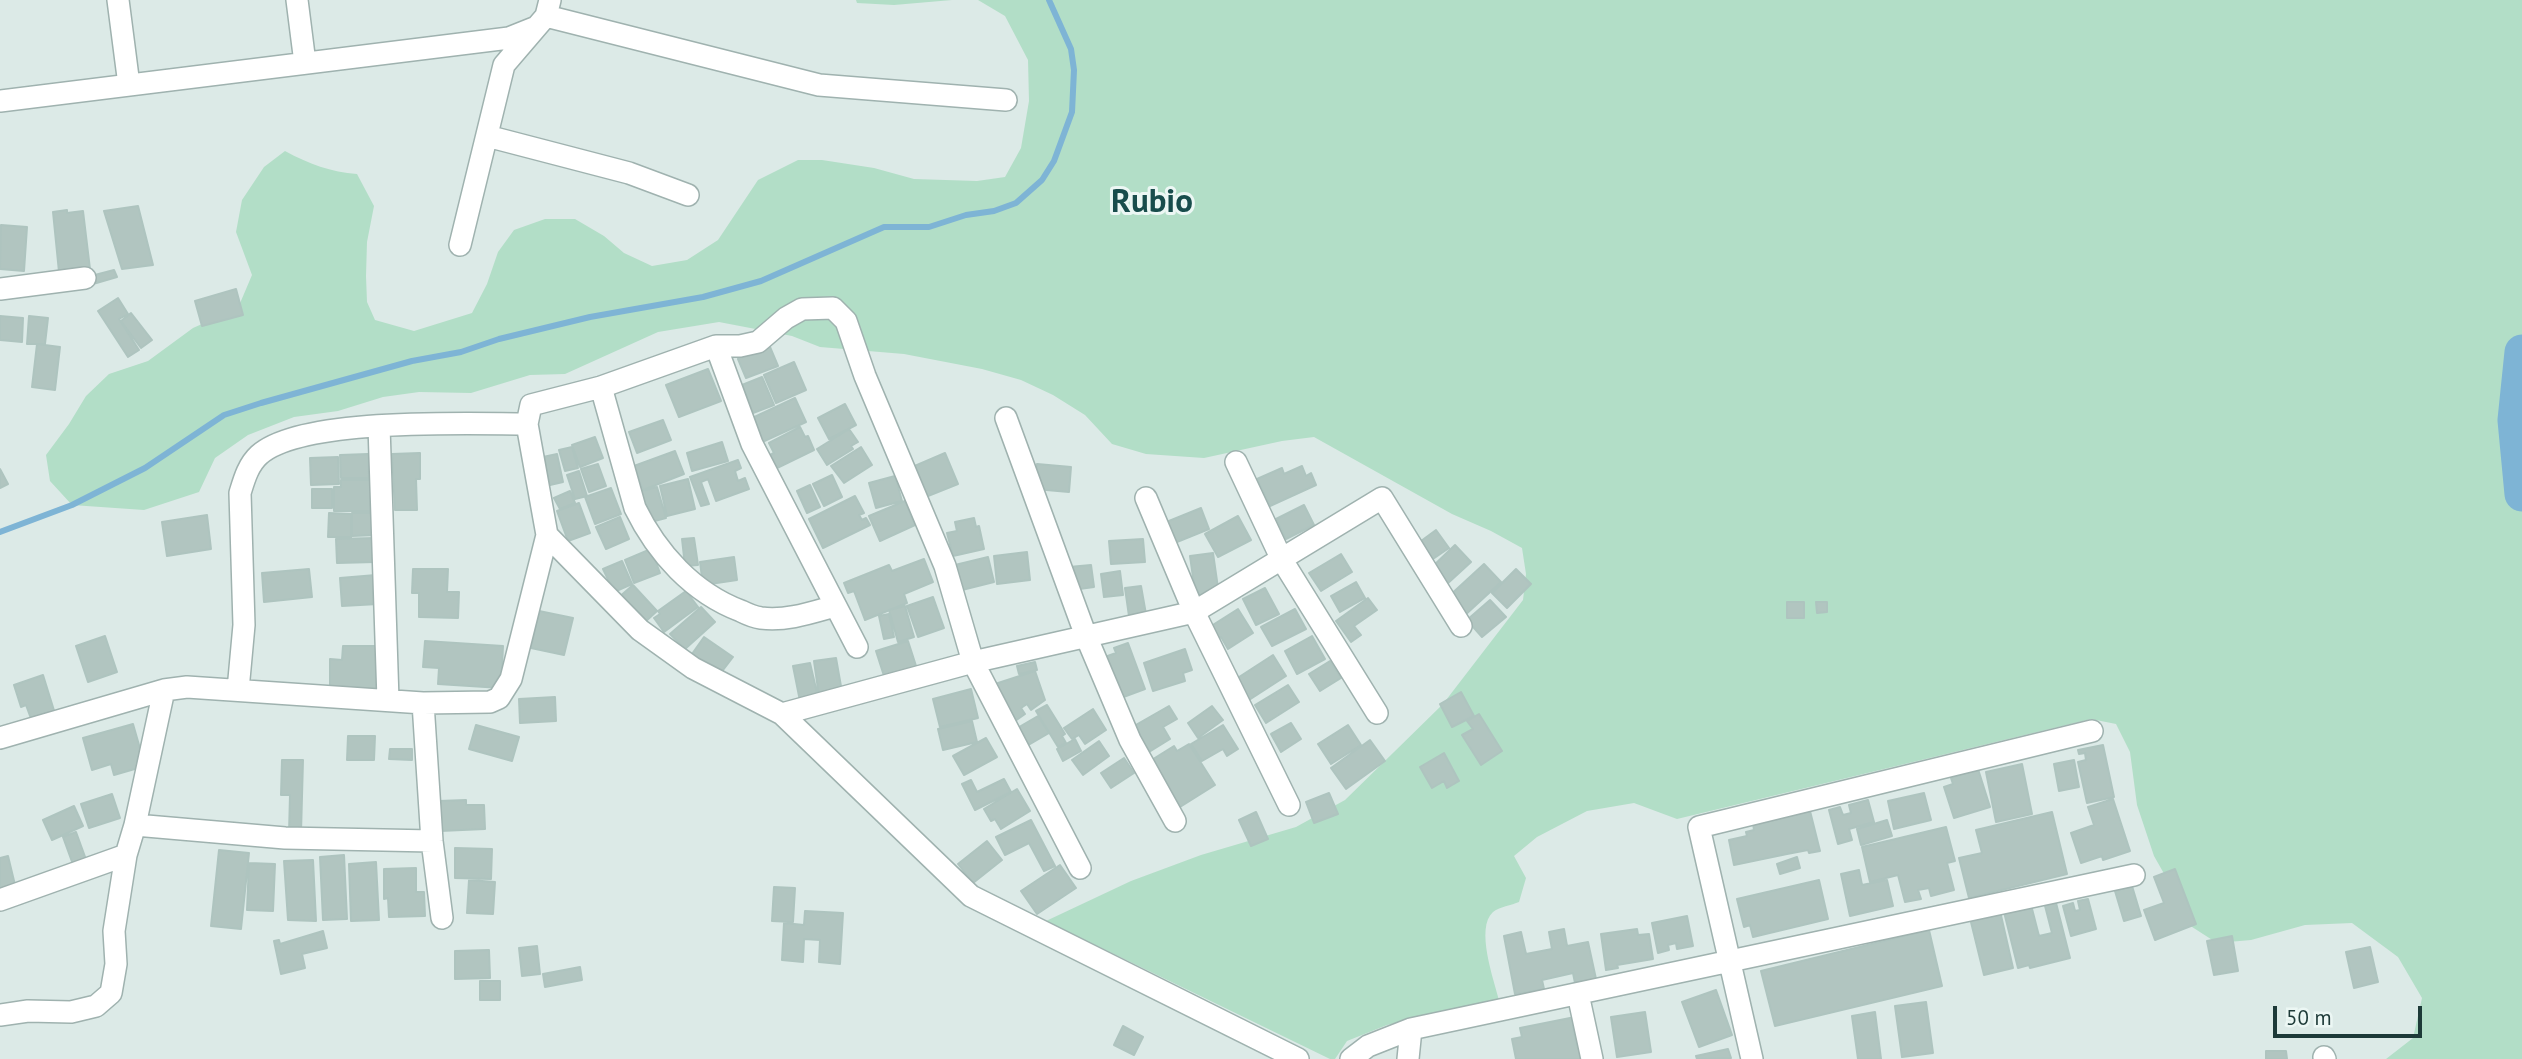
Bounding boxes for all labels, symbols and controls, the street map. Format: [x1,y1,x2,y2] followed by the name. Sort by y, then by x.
[1111,183,1193,223] district label: Rubio
[2277,992,2426,1036] scale bar
[2286,1004,2332,1031] text: 50 m

